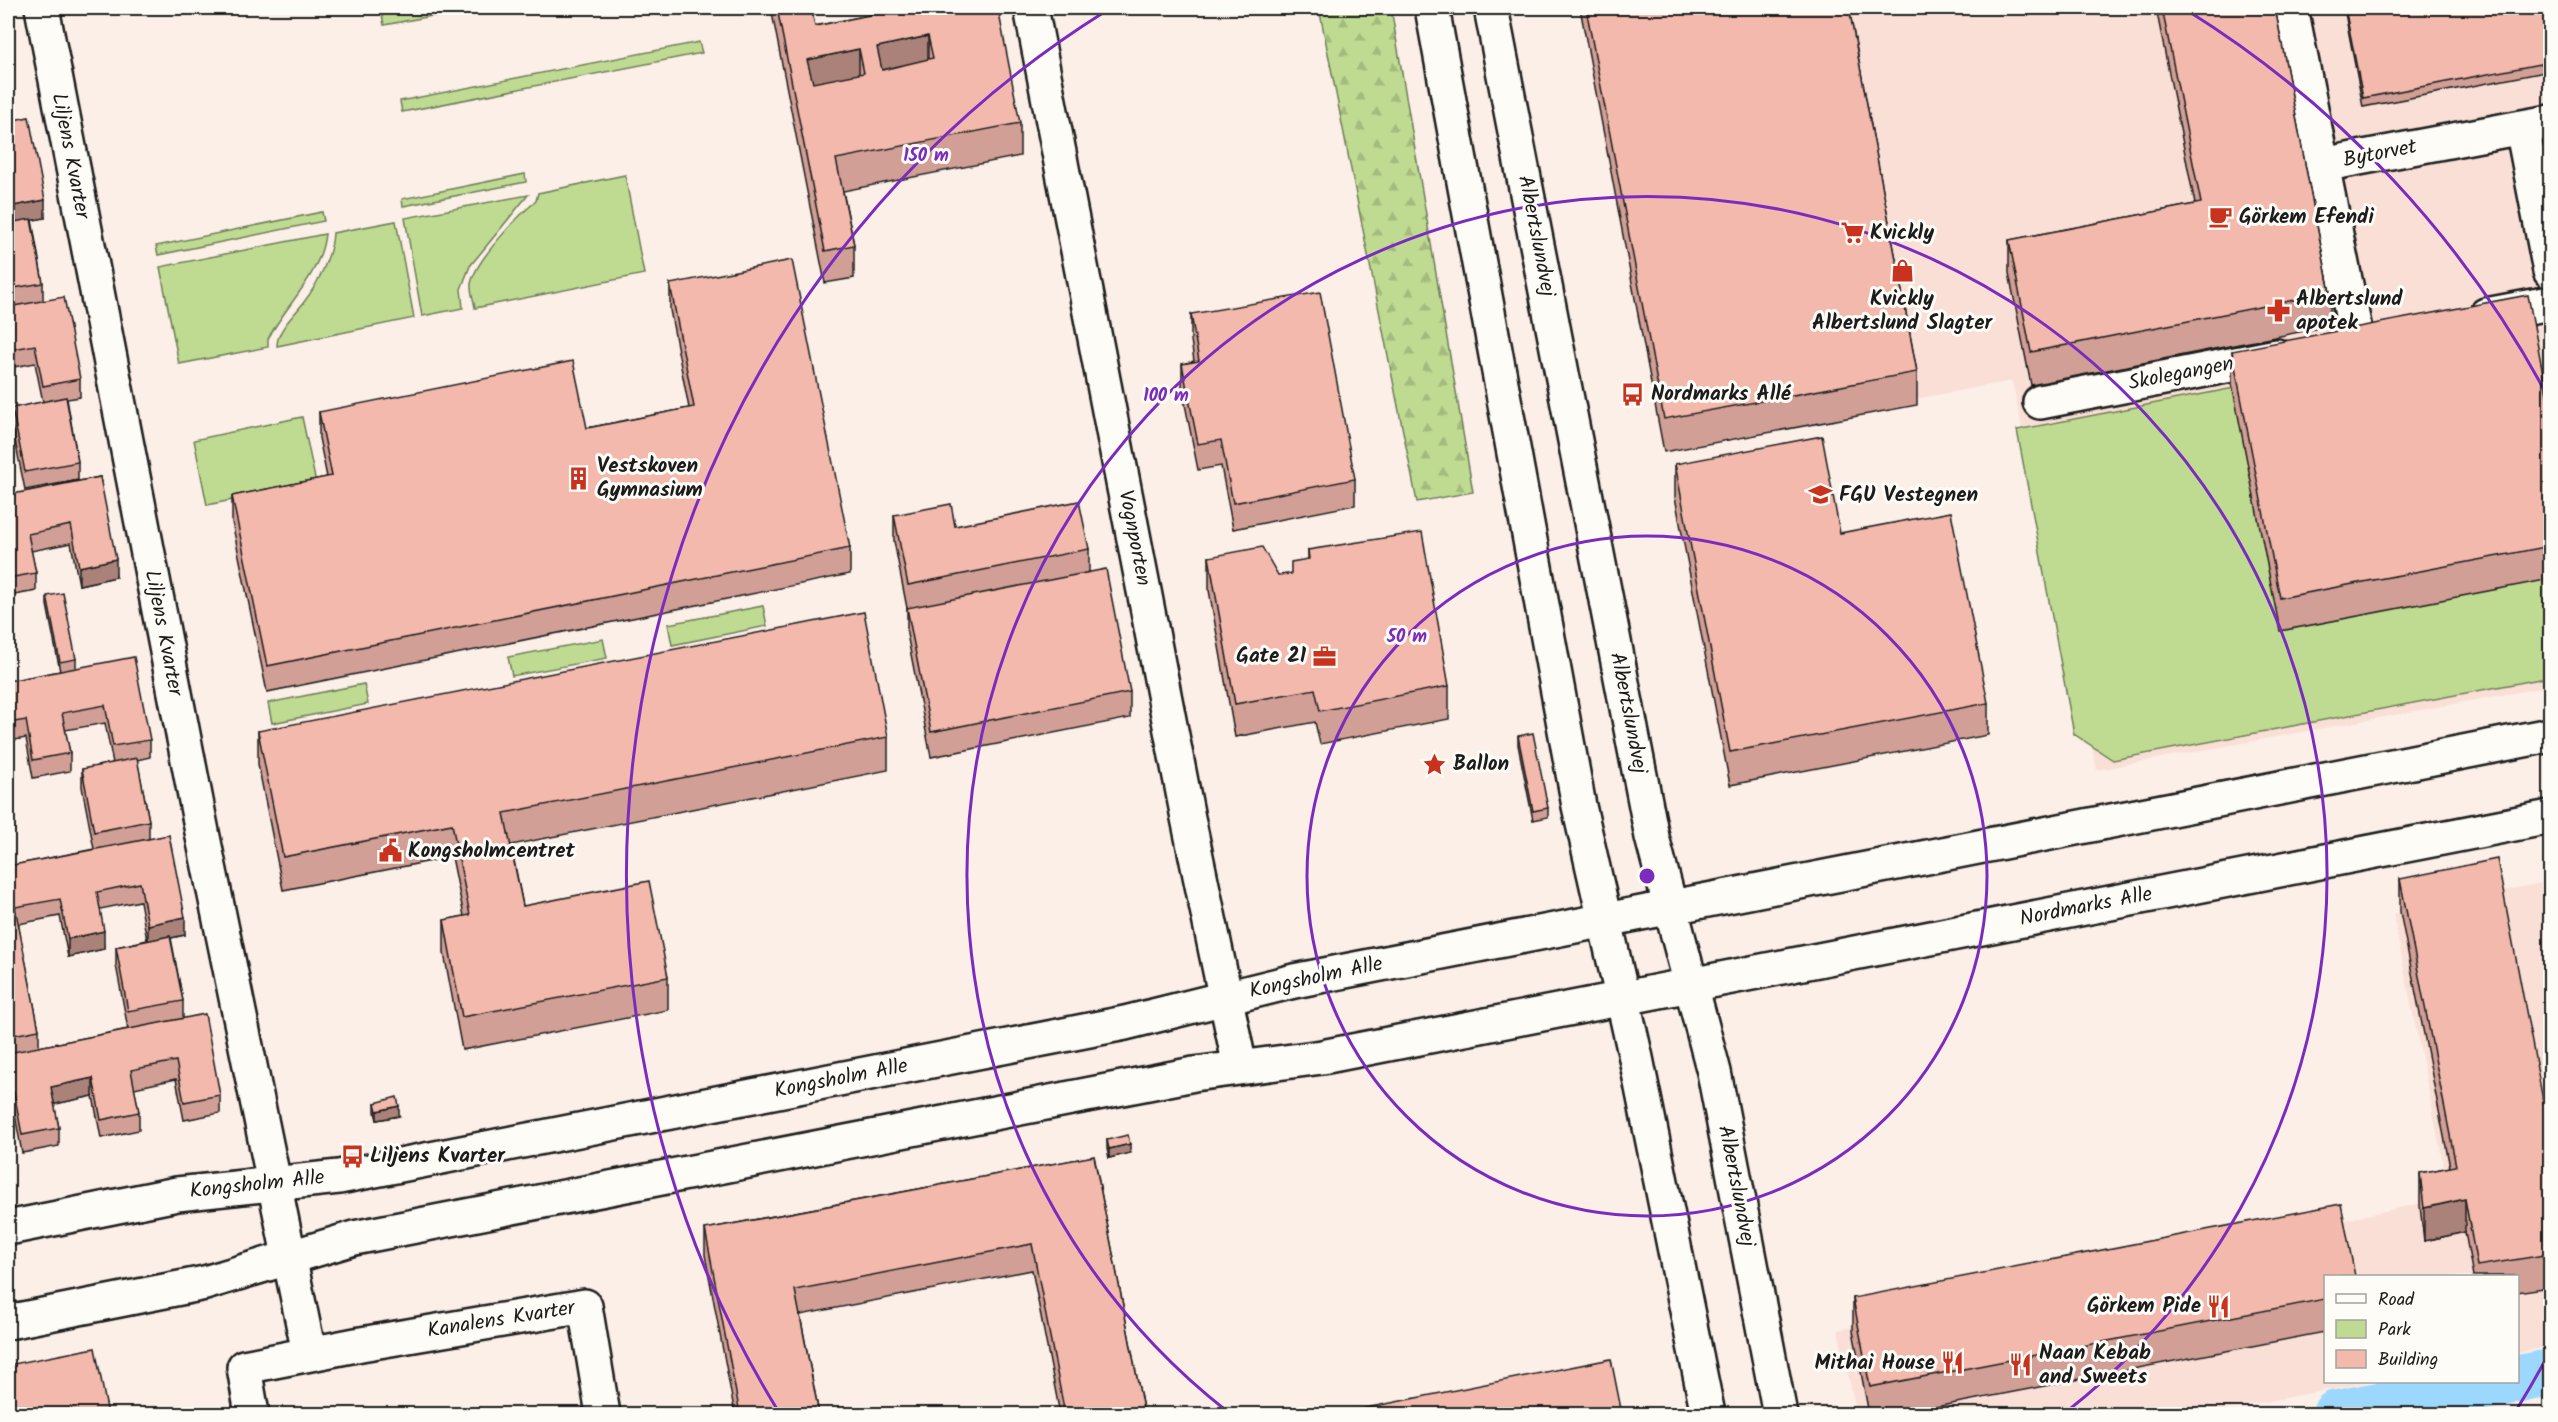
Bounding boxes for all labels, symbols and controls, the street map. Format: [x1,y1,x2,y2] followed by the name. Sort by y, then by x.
[42,90,99,223] street label: Liljens Kvarter
[2340,131,2420,177] street label: Bytorvet
[903,142,949,171] text: 150 m
[1508,172,1564,300] street label: Albertslundvej
[2239,201,2374,234] place label: Görkem Efendi
[2208,204,2234,230] cafe icon: Görkem Efendi
[1870,217,1934,250] place label: Kvickly
[1839,220,1865,246] supermarket icon: Kvickly
[1889,258,1915,284] shop icon: Kvickly Albertslund Slagter
[1812,283,1993,340] place label: Kvickly Albertslund Slagter
[2296,283,2403,340] place label: Albertslund apotek
[2265,298,2291,324] pharmacy icon: Albertslund apotek
[2125,348,2237,400] street label: Skolegangen
[1651,378,1792,411] place label: Nordmarks Allé
[1620,381,1646,407] bus stop icon: Nordmarks Allé
[1143,382,1189,411] text: 100 m
[597,450,703,507] place label: Vestskoven Gymnasium
[566,465,592,491] building icon: Vestskoven Gymnasium
[1839,479,1978,512] place label: FGU Vestegnen
[1808,482,1834,508] school or university icon: FGU Vestegnen
[1109,487,1159,589] street label: Vognporten
[135,567,192,700] street label: Liljens Kvarter
[1386,623,1427,652] text: 50 m
[1236,640,1307,673] place label: Gate 21
[1311,643,1337,669] office icon: Gate 21
[1600,649,1656,777] street label: Albertslundvej
[1453,748,1509,781] place label: Ballon
[1422,751,1448,777] place icon: Ballon
[408,835,575,868] place label: Kongsholmcentret
[377,838,403,864] public building icon: Kongsholmcentret
[1637,866,1657,886] centre of rings
[2017,878,2156,936] street label: Nordmarks Alle
[1246,948,1386,1008] street label: Kongsholm Alle
[771,1050,911,1108] street label: Kongsholm Alle
[1708,1122,1764,1250] street label: Albertslundvej
[370,1140,506,1173] place label: Liljens Kvarter
[339,1143,365,1169] bus stop icon: Liljens Kvarter
[188,1161,327,1208] street label: Kongsholm Alle
[2324,1275,2519,1383] legend
[2378,1286,2415,1315] text: Road
[2087,1290,2201,1323] place label: Görkem Pide
[425,1292,578,1348] street label: Kanalens Kvarter
[2206,1293,2232,1319] restaurant icon: Görkem Pide
[2378,1316,2411,1345] text: Park
[2039,1337,2151,1394] place label: Naan Kebab and Sweets
[2378,1346,2438,1375] text: Building
[1815,1347,1935,1380] place label: Mithai House
[1940,1350,1966,1376] restaurant icon: Mithai House
[2008,1352,2034,1378] restaurant icon: Naan Kebab and Sweets

